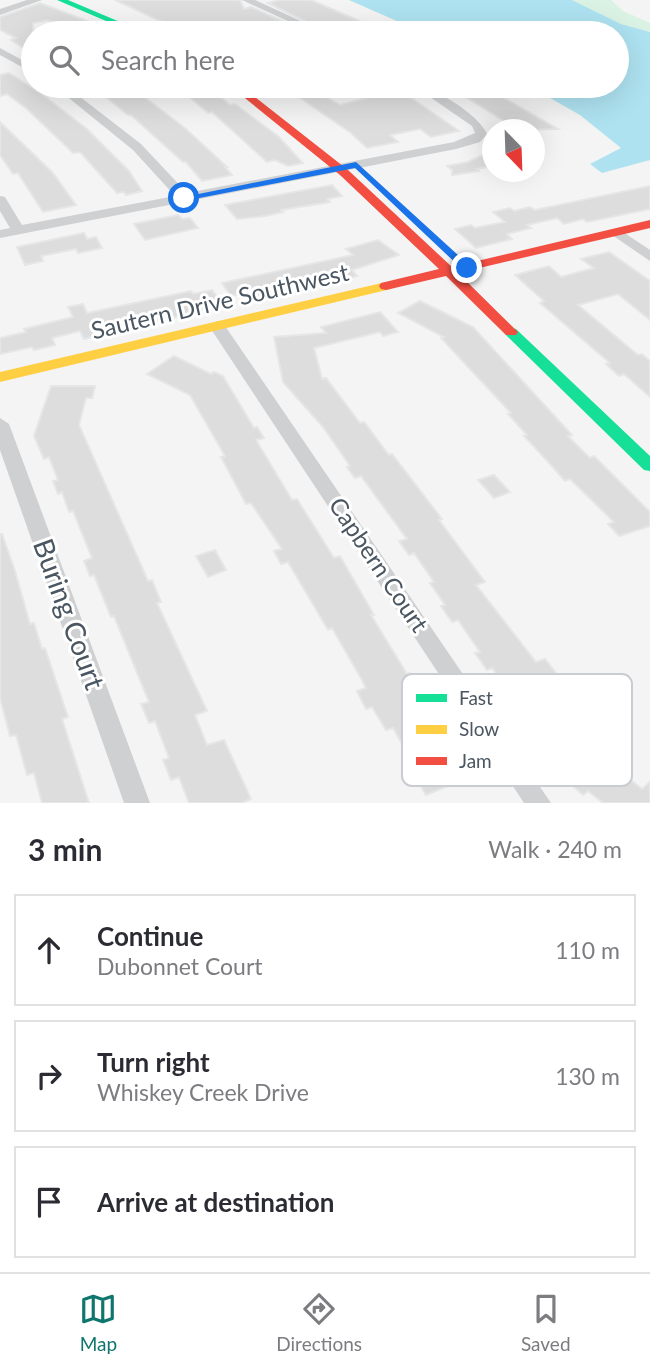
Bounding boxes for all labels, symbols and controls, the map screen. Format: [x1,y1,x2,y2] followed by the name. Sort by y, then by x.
[21,21,629,98] search box
[45,41,83,79] icon: search
[101,44,235,76] text: Search here
[482,119,545,182] north arrow
[168,182,199,213] route start
[451,252,482,283] route end
[88,257,352,344] street label: Sautern Drive Southwest
[324,491,435,637] street label: Capbern Court
[27,534,113,694] street label: Buring Court
[402,674,632,786] legend
[459,686,493,709] text: Fast
[459,717,499,740] text: Slow
[459,749,492,772] text: Jam
[28,831,102,867] text: 3 min
[488,835,622,863] text: Walk · 240 m
[97,920,203,952] text: Continue
[30,931,68,969] icon: ahead
[555,936,620,964] text: 110 m
[97,952,263,980] text: Dubonnet Court
[97,1046,210,1078] text: Turn right
[30,1057,68,1095] icon: right
[555,1062,620,1090] text: 130 m
[97,1078,309,1106] text: Whiskey Creek Drive
[30,1183,68,1221] icon: arrive
[97,1186,334,1218] text: Arrive at destination
[79,1290,117,1355] tab: Map
[276,1290,362,1355] tab: Directions
[521,1290,571,1355] tab: Saved

